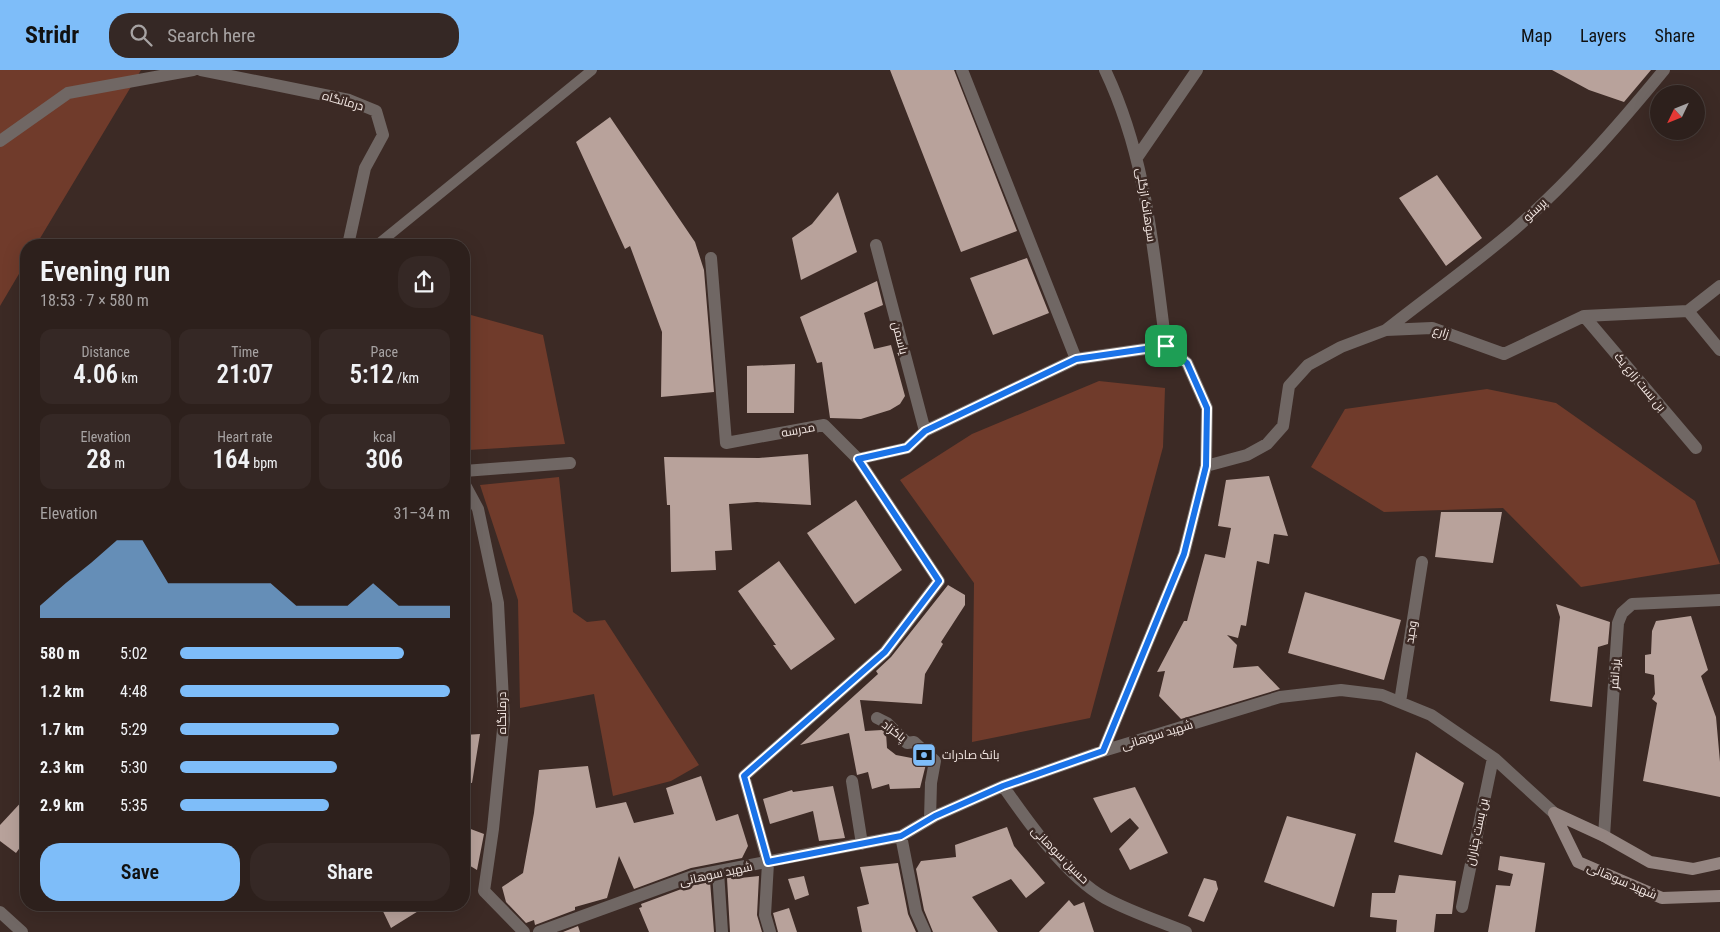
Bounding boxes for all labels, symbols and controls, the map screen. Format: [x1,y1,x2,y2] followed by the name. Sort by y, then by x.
[109,13,459,58] search box
[25,21,79,49] text: Stridr
[127,21,155,49] icon: search
[167,24,256,47] text: Search here
[1521,25,1552,46] text: Map
[1580,25,1627,46] text: Layers
[1655,25,1695,46] text: Share
[1650,85,1705,140] north arrow
[1650,85,1705,140] map controls
[321,88,366,114] street label: درمانگاه
[1133,167,1159,243] street label: سوهانک ازگلی
[1520,195,1552,226] street label: پرستو
[40,255,170,288] text: Evening run
[398,256,450,308] button: share
[40,291,149,310] text: 18:53 · 7 × 580 m
[889,320,911,357] street label: یاسمن
[1431,323,1451,342] street label: زارع
[1145,325,1187,367] pin
[1152,332,1180,360] icon: arrive
[82,344,130,360] text: Distance
[231,344,259,360] text: Time
[371,344,398,360] text: Pace
[1611,350,1669,415] street label: بن بست زارع یک
[73,360,118,389] text: 4.06
[217,360,273,389] text: 21:07
[350,360,394,389] text: 5:12
[118,370,138,386] text: km
[394,370,419,386] text: /km
[780,420,816,440] street label: مدرسه
[80,429,131,445] text: Elevation
[217,429,273,445] text: Heart rate
[373,429,396,445] text: kcal
[86,445,111,474] text: 28
[212,445,250,474] text: 164
[365,445,403,474] text: 306
[111,455,125,471] text: m
[250,455,278,471] text: bpm
[40,504,98,523] text: Elevation
[394,504,450,523] text: 31–34 m
[1402,619,1420,645] street label: وحید
[40,644,80,663] text: 580 m
[120,644,147,663] text: 5:02
[1607,658,1623,691] street label: یزدانفر
[40,682,84,701] text: 1.2 km
[120,682,147,701] text: 4:48
[495,692,509,734] street label: درمانگاه
[878,717,910,747] street label: پاکزاد
[1119,717,1195,753] street label: شهید سوهانی
[40,720,84,739] text: 1.7 km
[120,720,147,739] text: 5:29
[911,742,937,768] bank icon: بانک صادرات
[942,748,1000,762] place label: بانک صادرات
[40,758,84,777] text: 2.3 km
[120,758,147,777] text: 5:30
[40,796,84,815] text: 2.9 km
[120,796,147,815] text: 5:35
[1463,797,1493,867] street label: بن بست چناران
[1028,823,1092,887] street label: حسین سوهانی
[40,843,240,901] button: Save
[250,843,450,901] button: Share
[678,859,754,889] street label: شهید سوهانی
[1585,860,1659,902] street label: شهید سوهانی

